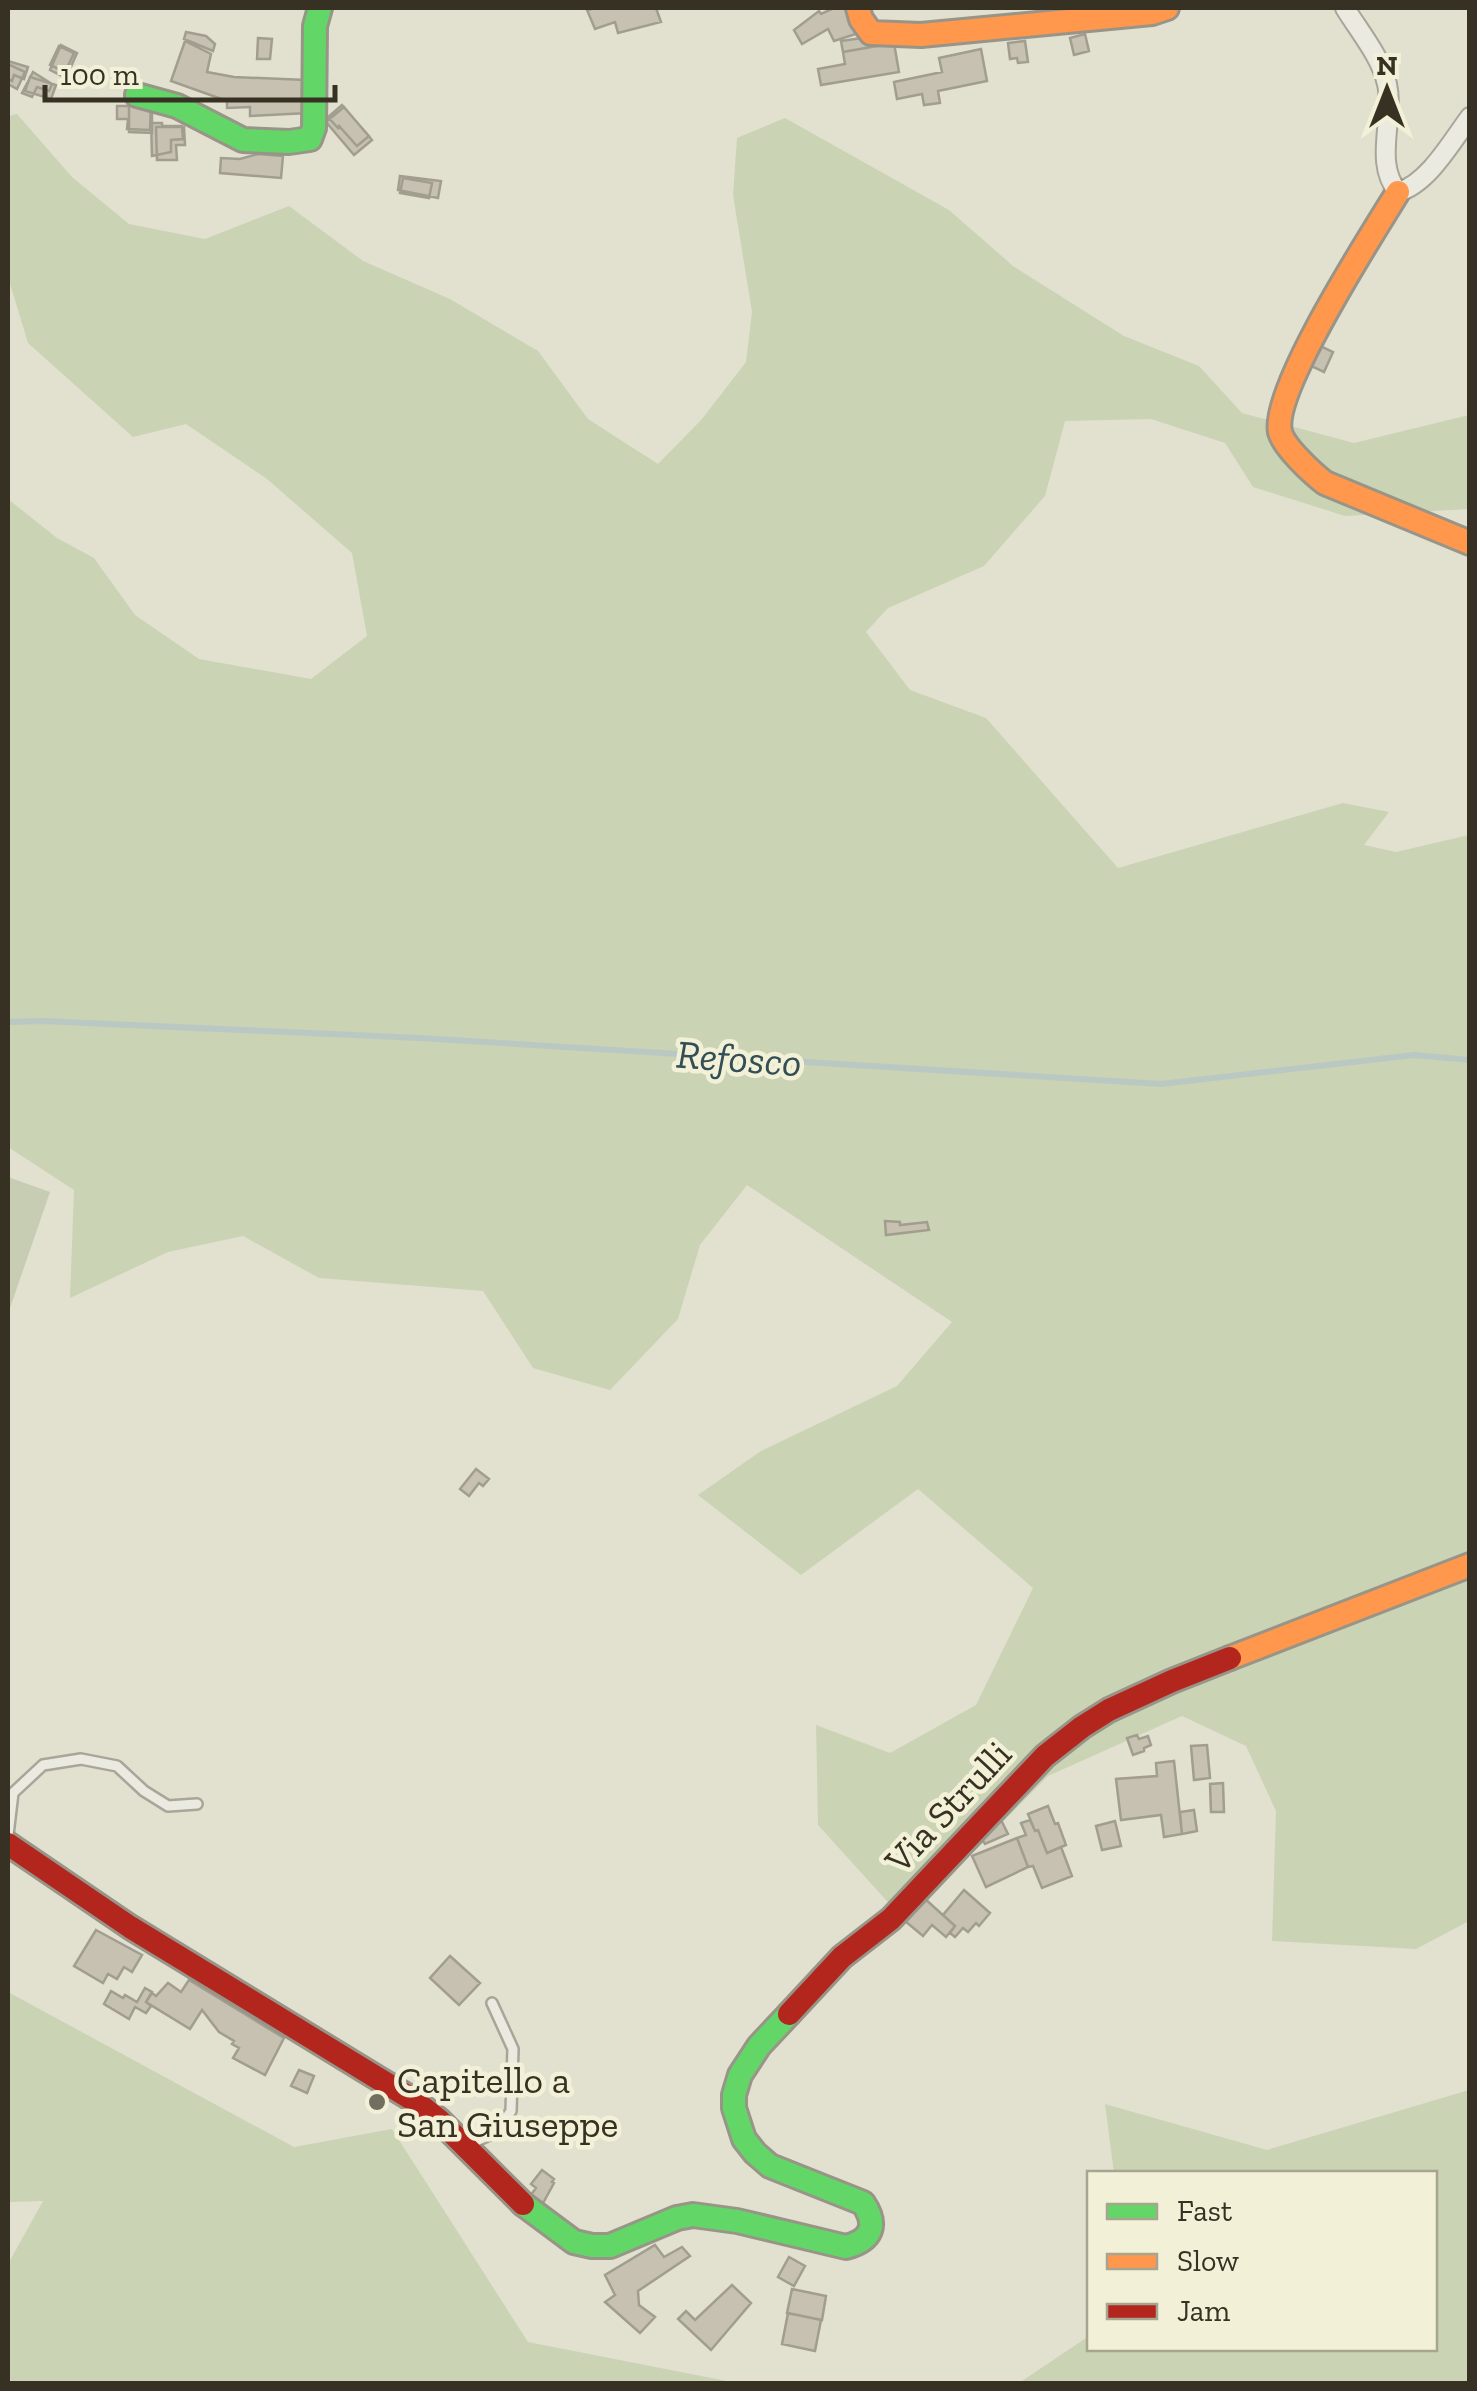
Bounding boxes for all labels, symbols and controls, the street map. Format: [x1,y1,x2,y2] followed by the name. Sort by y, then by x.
[45,40,335,102] scale bar
[1337,40,1437,140] north arrow
[1376,49,1398,82] text: N
[60,57,139,93] text: 100 m
[675,1030,803,1086] water label: Refosco
[875,1731,1021,1883] street label: Via Strulli
[397,2057,618,2147] place label: Capitello a San Giuseppe
[366,2091,388,2113] marker: Capitello a San Giuseppe
[1087,2171,1437,2351] legend
[1177,2193,1232,2229] text: Fast
[1177,2243,1239,2279] text: Slow
[1177,2293,1230,2329] text: Jam

